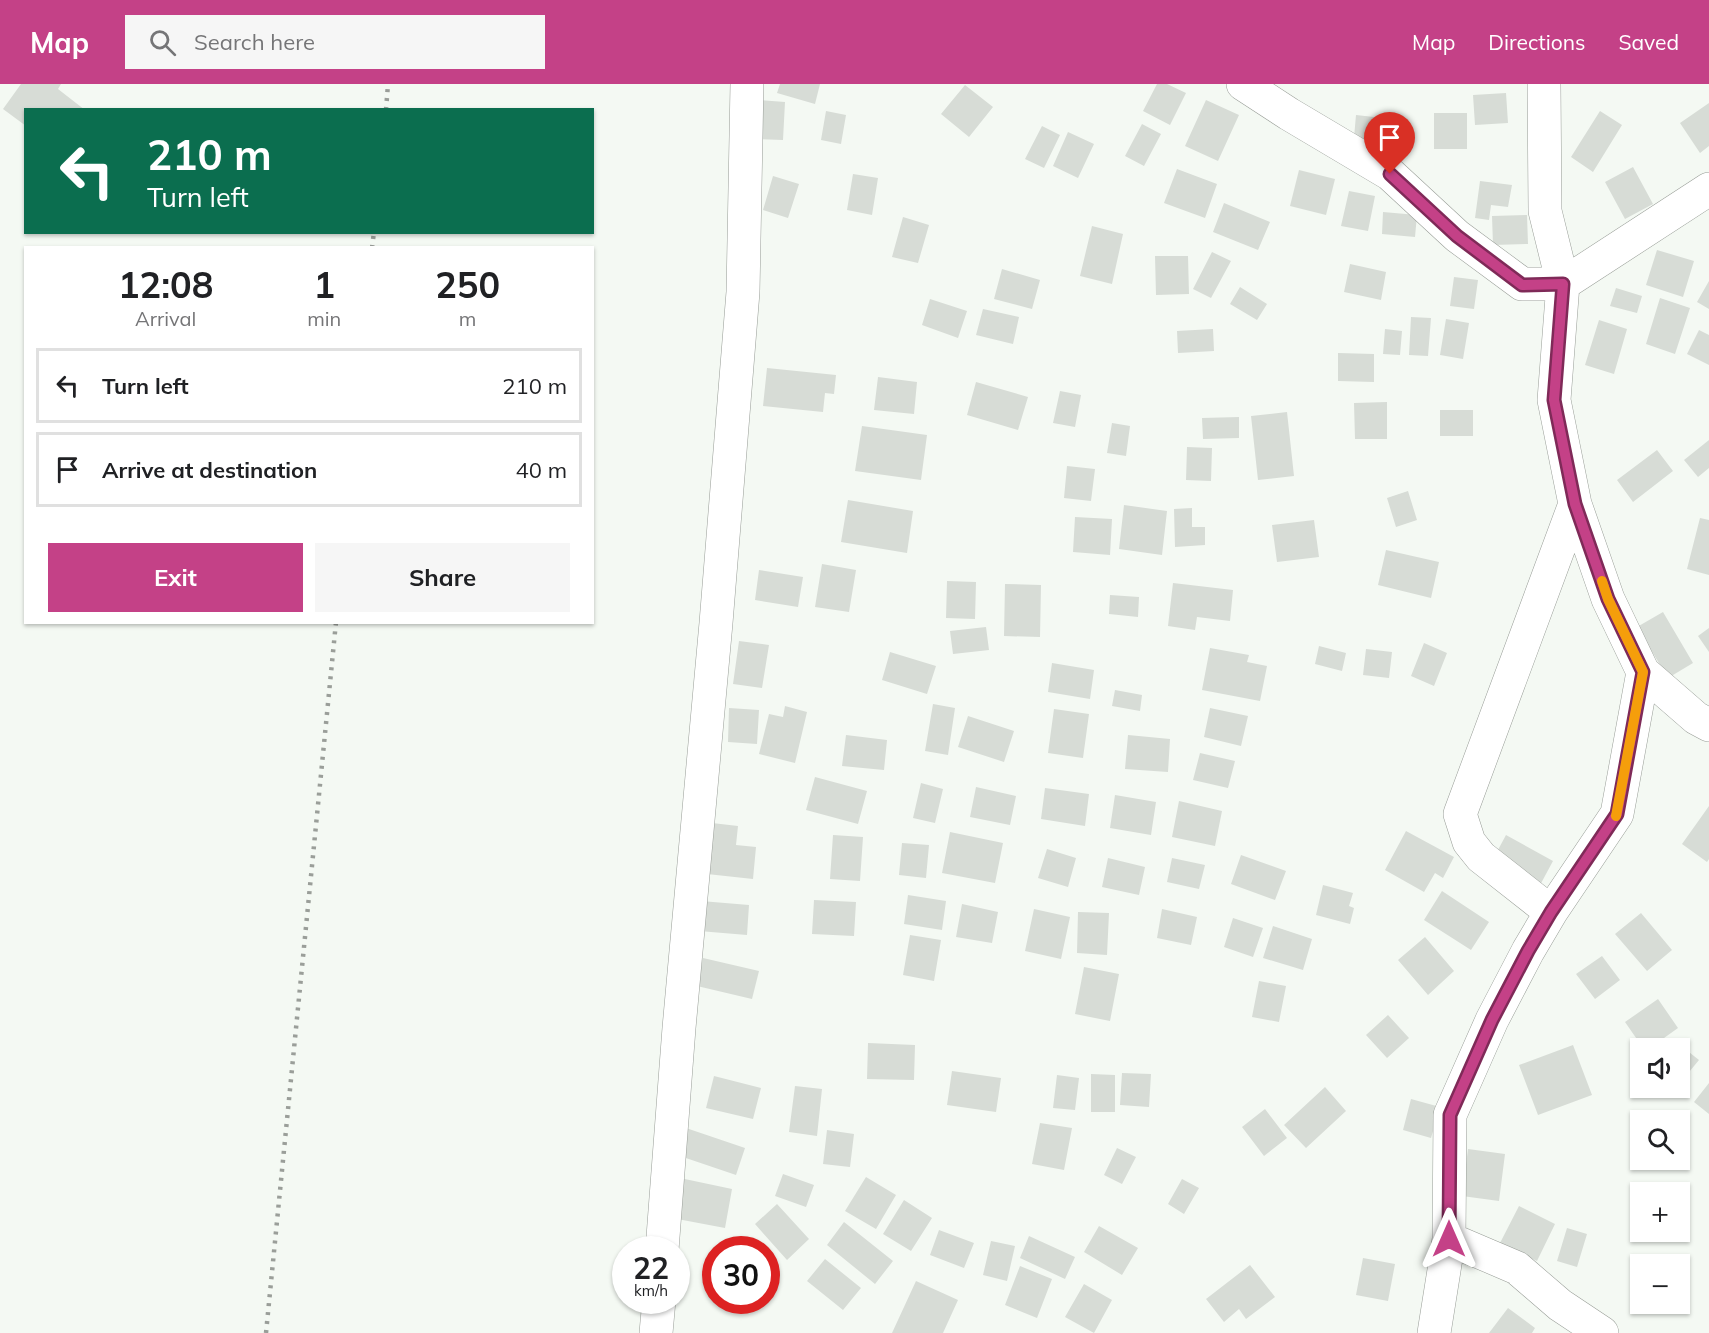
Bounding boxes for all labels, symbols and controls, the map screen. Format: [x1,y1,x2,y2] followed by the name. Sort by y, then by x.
[125,15,545,69] search box
[30,25,89,60] text: Map
[146,26,179,59] icon: search
[194,28,315,56] text: Search here
[1412,29,1455,55] text: Map
[1488,29,1585,55] text: Directions
[1618,29,1679,55] text: Saved
[1364,112,1415,174] pin
[1373,121,1406,154] icon: arrive
[147,128,272,181] text: 210 m
[48,132,126,210] icon: left
[147,180,249,214] text: Turn left
[118,262,213,307] text: 12:08
[313,262,335,307] text: 1
[435,262,500,307] text: 250
[135,306,196,331] text: Arrival
[307,306,341,331] text: min
[459,306,476,331] text: m
[51,369,84,402] icon: left
[102,372,189,400] text: Turn left
[502,372,567,400] text: 210 m
[51,453,84,486] icon: arrive
[102,456,317,484] text: Arrive at destination
[516,456,567,484] text: 40 m
[48,543,303,612] button: Exit
[315,543,570,612] button: Share
[1630,1038,1690,1314] map controls
[1630,1038,1690,1098] button: sound
[1630,1110,1690,1170] button: search
[1630,1182,1690,1242] button: +
[1417,1207,1481,1271] position arrow
[702,1236,780,1314] speed limit sign: 30
[633,1249,669,1287] text: 22
[1630,1254,1690,1314] button: −
[634,1281,668,1300] text: km/h

